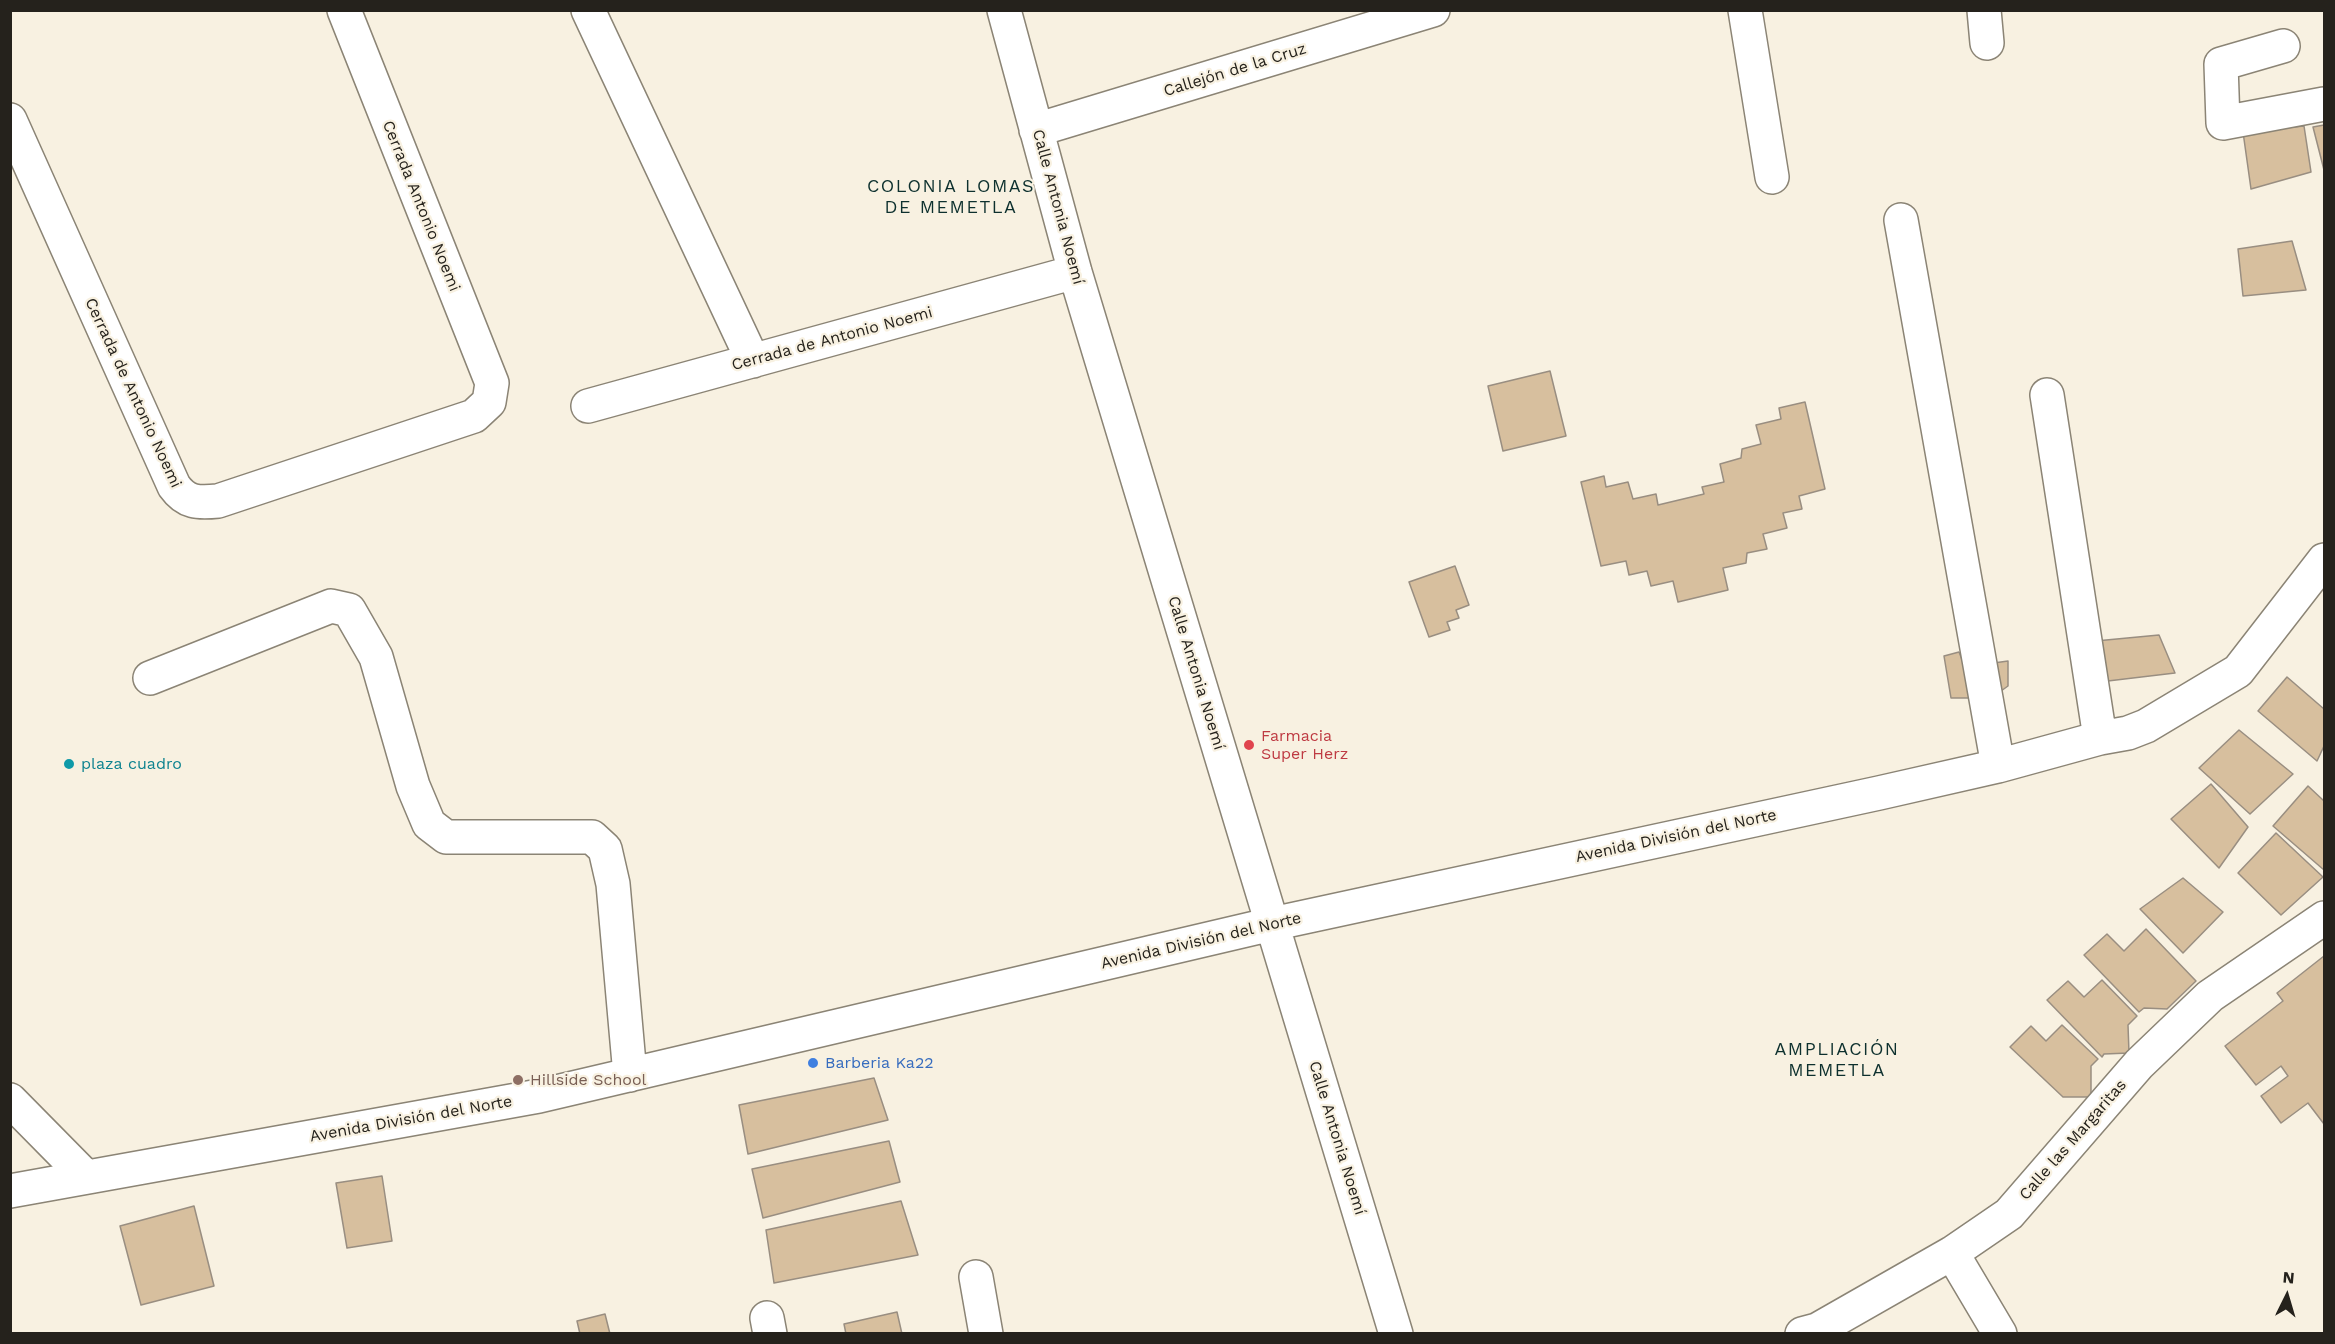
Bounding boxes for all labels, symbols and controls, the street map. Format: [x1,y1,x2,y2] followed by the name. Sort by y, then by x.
[1161,39,1309,101] street label: Callejón de la Cruz
[378,118,464,294] street label: Cerrada Antonio Noemi
[1028,127,1088,287] street label: Calle Antonia Noemí
[867,176,1035,219] district label: COLONIA LOMAS DE MEMETLA
[81,295,185,491] street label: Cerrada de Antonio Noemi
[729,303,935,375] street label: Cerrada de Antonio Noemi
[1163,594,1229,752] street label: Calle Antonia Noemí
[1261,726,1348,764] place label: Farmacia Super Herz
[1242,738,1256,752] marker: Farmacia Super Herz
[81,754,182,774] place label: plaza cuadro
[62,757,76,771] marker: plaza cuadro
[1574,805,1778,867] street label: Avenida División del Norte
[1099,909,1303,973] street label: Avenida División del Norte
[1774,1039,1900,1082] district label: AMPLIACIÓN MEMETLA
[825,1053,934,1073] place label: Barberia Ka22
[806,1056,820,1070] marker: Barberia Ka22
[1304,1059,1370,1217] street label: Calle Antonia Noemí
[530,1070,646,1090] place label: Hillside School
[511,1073,525,1087] marker: Hillside School
[2015,1076,2131,1204] street label: Calle las Margaritas
[308,1092,514,1146] street label: Avenida División del Norte
[2257,1266,2317,1326] north arrow
[2282,1268,2295,1288] text: N

